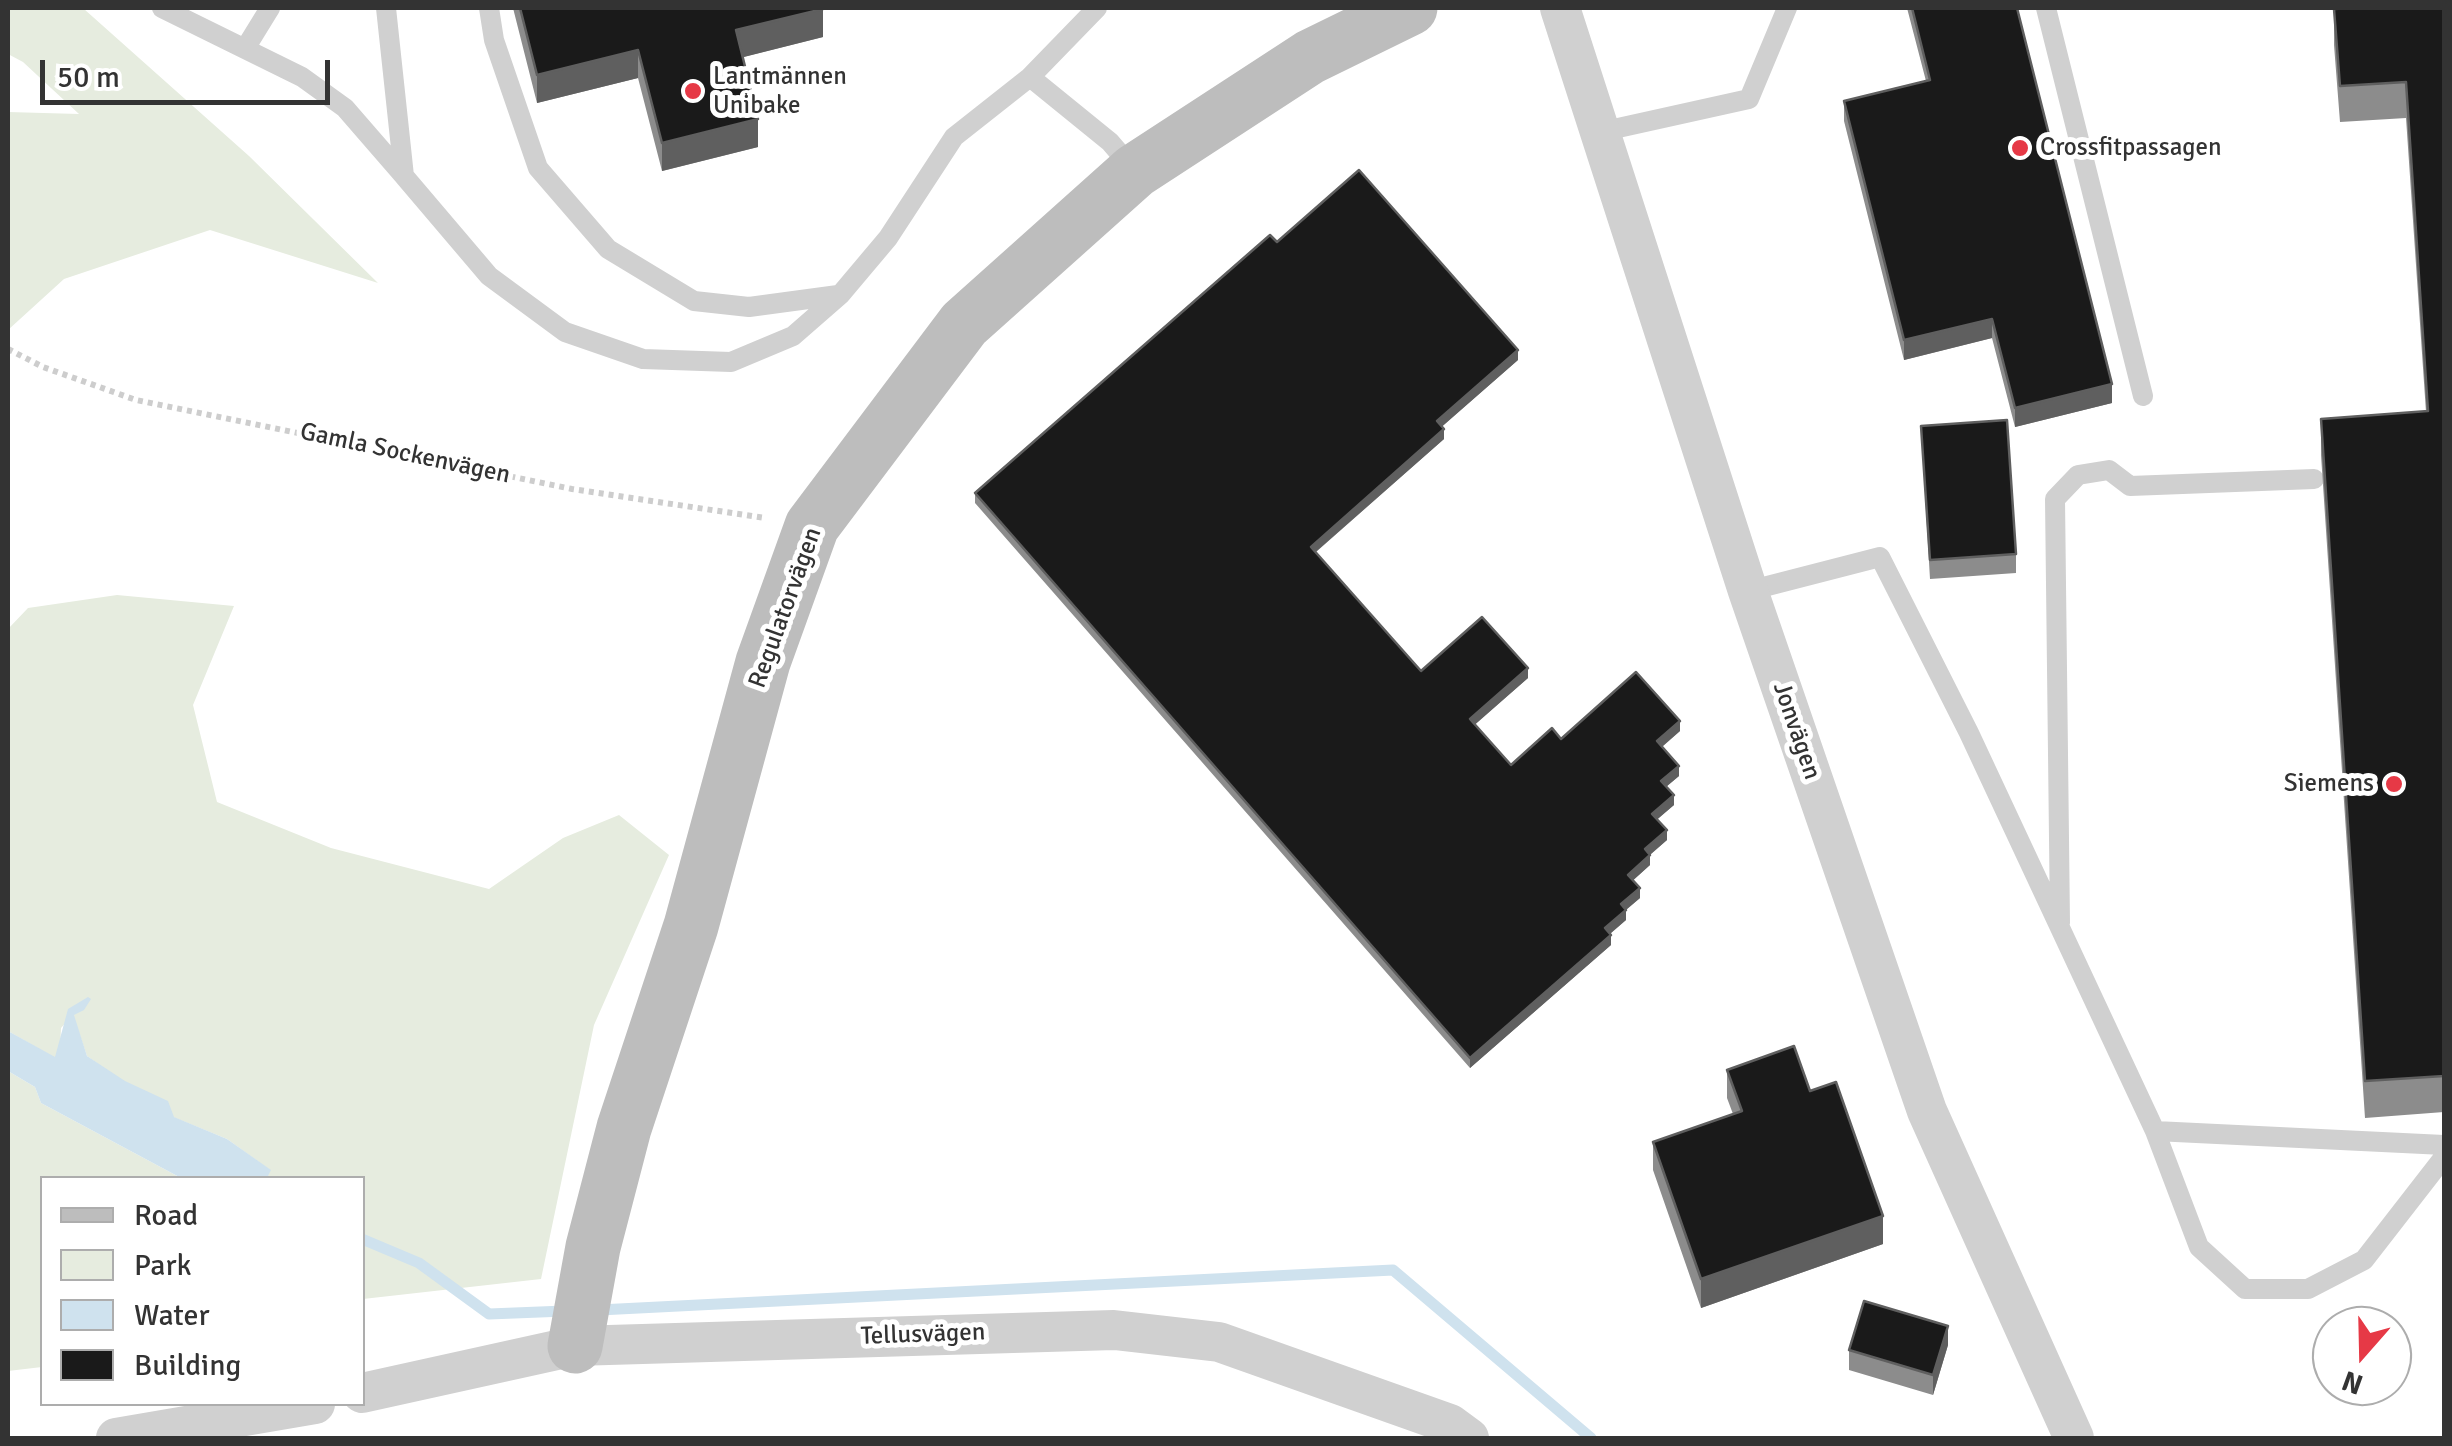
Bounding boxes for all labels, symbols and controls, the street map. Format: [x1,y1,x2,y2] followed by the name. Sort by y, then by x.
[45,40,335,102] scale bar
[57,59,120,96] text: 50 m
[713,62,847,121] place label: Lantmännen Unibake
[682,80,704,102] marker: Lantmännen Unibake
[2040,133,2222,163] place label: Crossfitpassagen
[2009,137,2031,159] marker: Crossfitpassagen
[297,417,513,491] street label: Gamla Sockenvägen
[743,524,829,692] street label: Regulatorvägen
[1765,678,1827,784] street label: Jonvägen
[2284,769,2374,799] place label: Siemens
[2383,773,2405,795] marker: Siemens
[40,1176,365,1406] legend
[134,1197,198,1234] text: Road
[134,1247,192,1284] text: Park
[134,1297,210,1334] text: Water
[2312,1306,2412,1406] north arrow
[860,1318,986,1352] street label: Tellusvägen
[134,1347,241,1384] text: Building
[2337,1363,2367,1402] text: N

